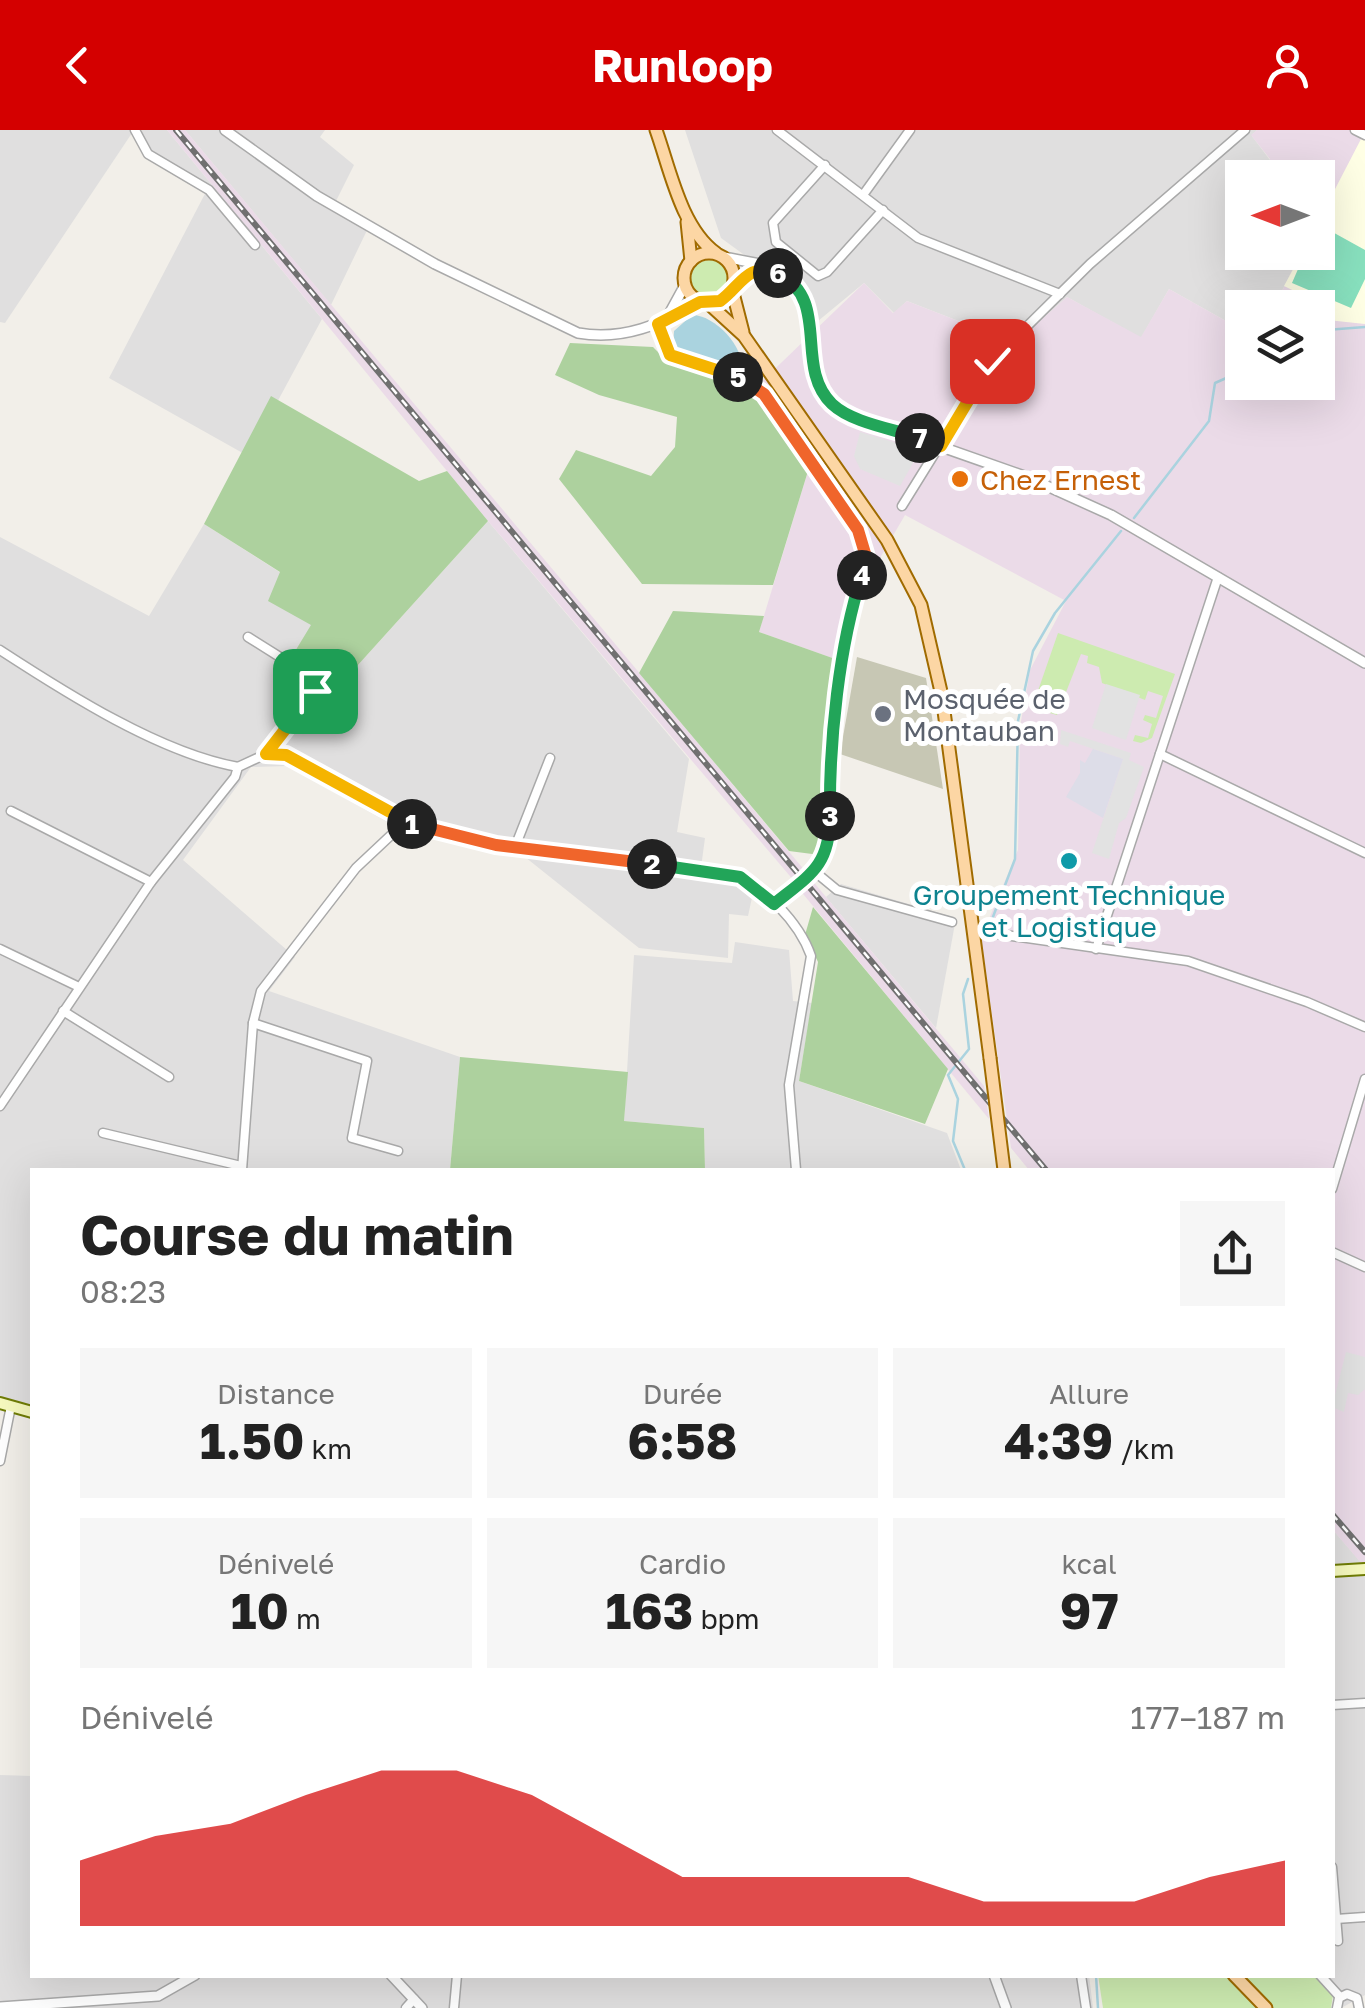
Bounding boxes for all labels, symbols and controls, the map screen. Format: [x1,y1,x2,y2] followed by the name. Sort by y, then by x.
[50,38,105,93] icon: back
[592,38,773,92] text: Runloop
[1260,38,1315,93] icon: person
[1225,160,1335,270] north arrow
[1225,160,1335,400] map controls
[753,248,803,298] pin: 6
[769,256,787,289] text: 6
[1225,290,1335,400] button: layers
[950,319,1035,404] pin
[965,334,1020,389] icon: check
[713,352,763,402] pin: 5
[729,360,747,393] text: 5
[895,413,945,463] pin: 7
[912,421,928,454] text: 7
[980,463,1141,496] place label: Chez Ernest
[949,468,971,490] marker: Chez Ernest
[837,550,887,600] pin: 4
[853,558,871,591] text: 4
[273,649,358,734] pin
[288,664,343,719] icon: arrive
[903,682,1066,747] place label: Mosquée de Montauban
[872,703,894,725] marker: Mosquée de Montauban
[805,791,855,841] pin: 3
[387,799,437,849] pin: 1
[821,799,839,832] text: 3
[405,807,419,840] text: 1
[627,839,677,889] pin: 2
[643,847,661,880] text: 2
[1058,850,1080,872] marker: Groupement Technique et Logistique
[913,878,1225,943] place label: Groupement Technique et Logistique
[80,1201,514,1267] text: Course du matin
[1180,1201,1285,1306] button: share
[80,1272,166,1310] text: 08:23
[217,1377,335,1410] text: Distance
[643,1377,722,1410] text: Durée
[1049,1377,1129,1410] text: Allure
[200,1410,304,1470] text: 1.50
[627,1410,738,1470] text: 6:58
[1004,1410,1113,1470] text: 4:39
[304,1432,352,1465] text: km
[1113,1432,1174,1465] text: /km
[217,1547,334,1580] text: Dénivelé
[639,1547,726,1580] text: Cardio
[1062,1547,1117,1580] text: kcal
[231,1580,289,1640] text: 10
[605,1580,693,1640] text: 163
[1060,1580,1119,1640] text: 97
[289,1602,321,1635] text: m
[693,1602,760,1635] text: bpm
[80,1698,214,1736] text: Dénivelé
[1130,1698,1285,1736] text: 177–187 m

